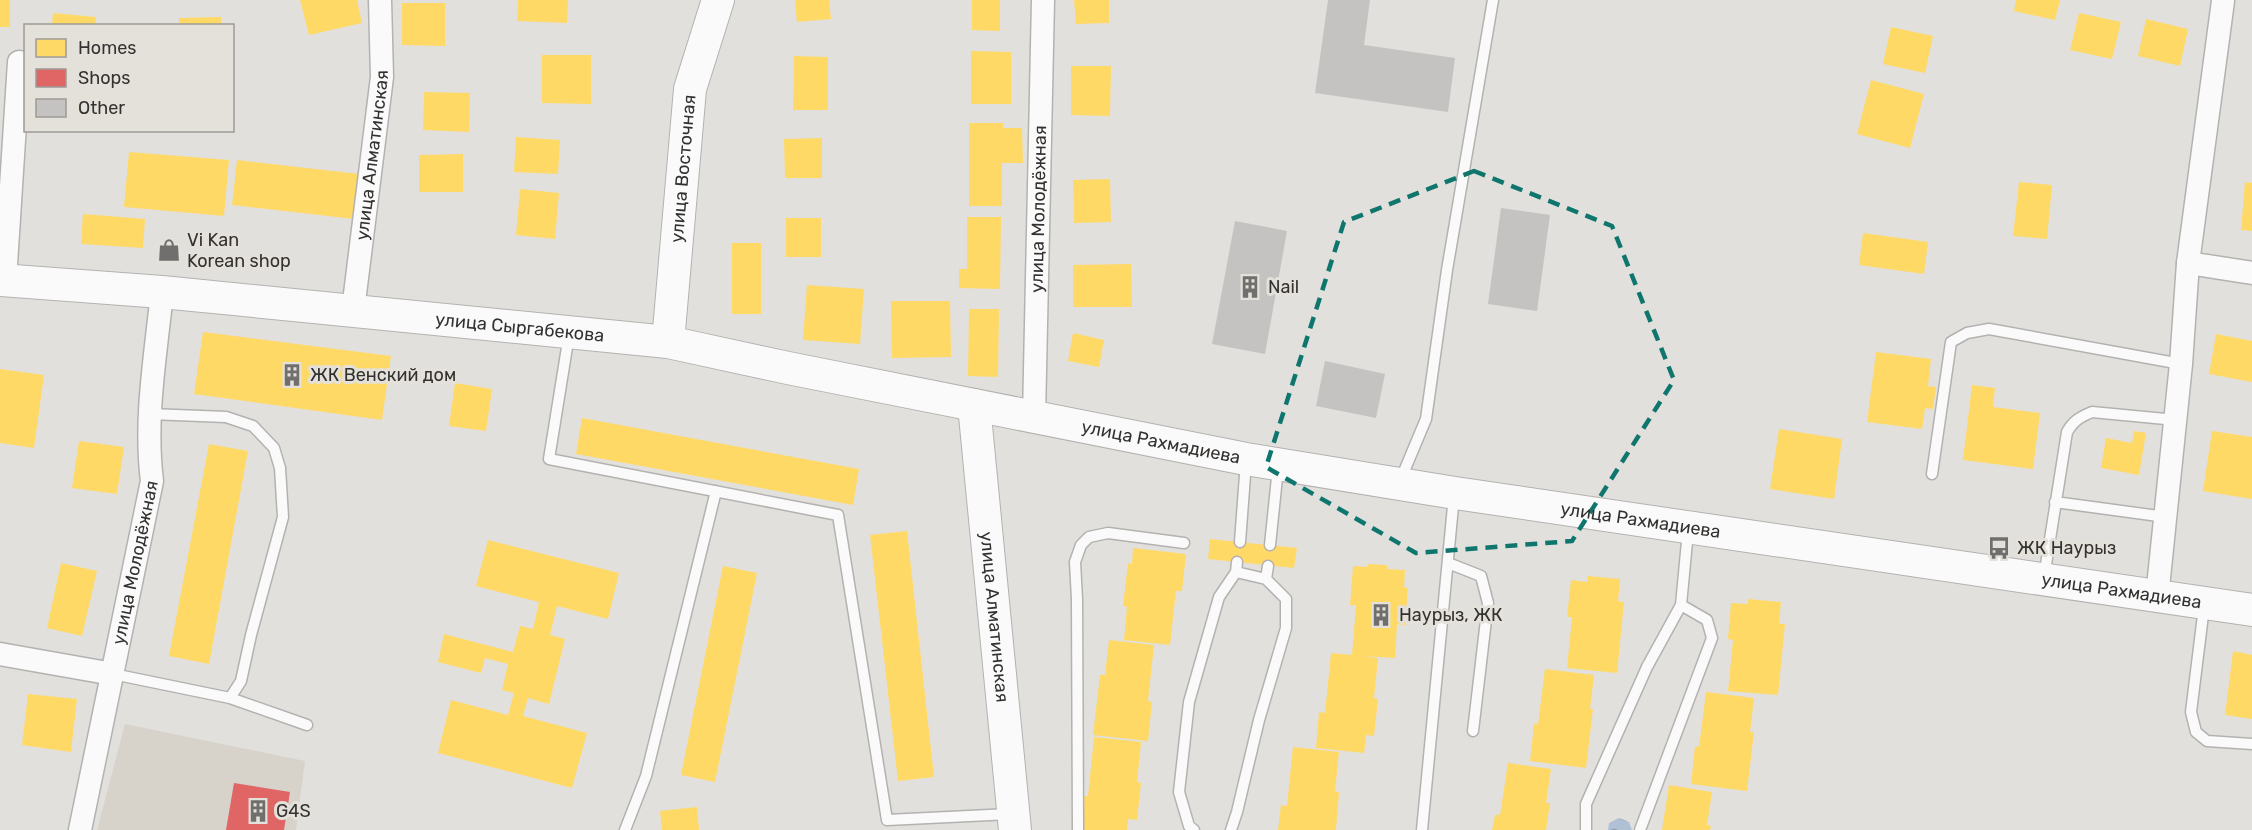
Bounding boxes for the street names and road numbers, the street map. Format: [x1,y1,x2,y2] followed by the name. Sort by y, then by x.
[351,70,393,242] street label: улица Алматинская
[666,94,700,244] street label: улица Восточная
[1026,125,1051,293] street label: улица Молодёжная
[434,308,605,347] street label: улица Сыргабекова
[1080,416,1242,469] street label: улица Рахмадиева
[107,478,163,647] street label: улица Молодёжная
[1559,498,1722,543] street label: улица Рахмадиева
[975,531,1014,703] street label: улица Алматинская
[2040,568,2203,613] street label: улица Рахмадиева

